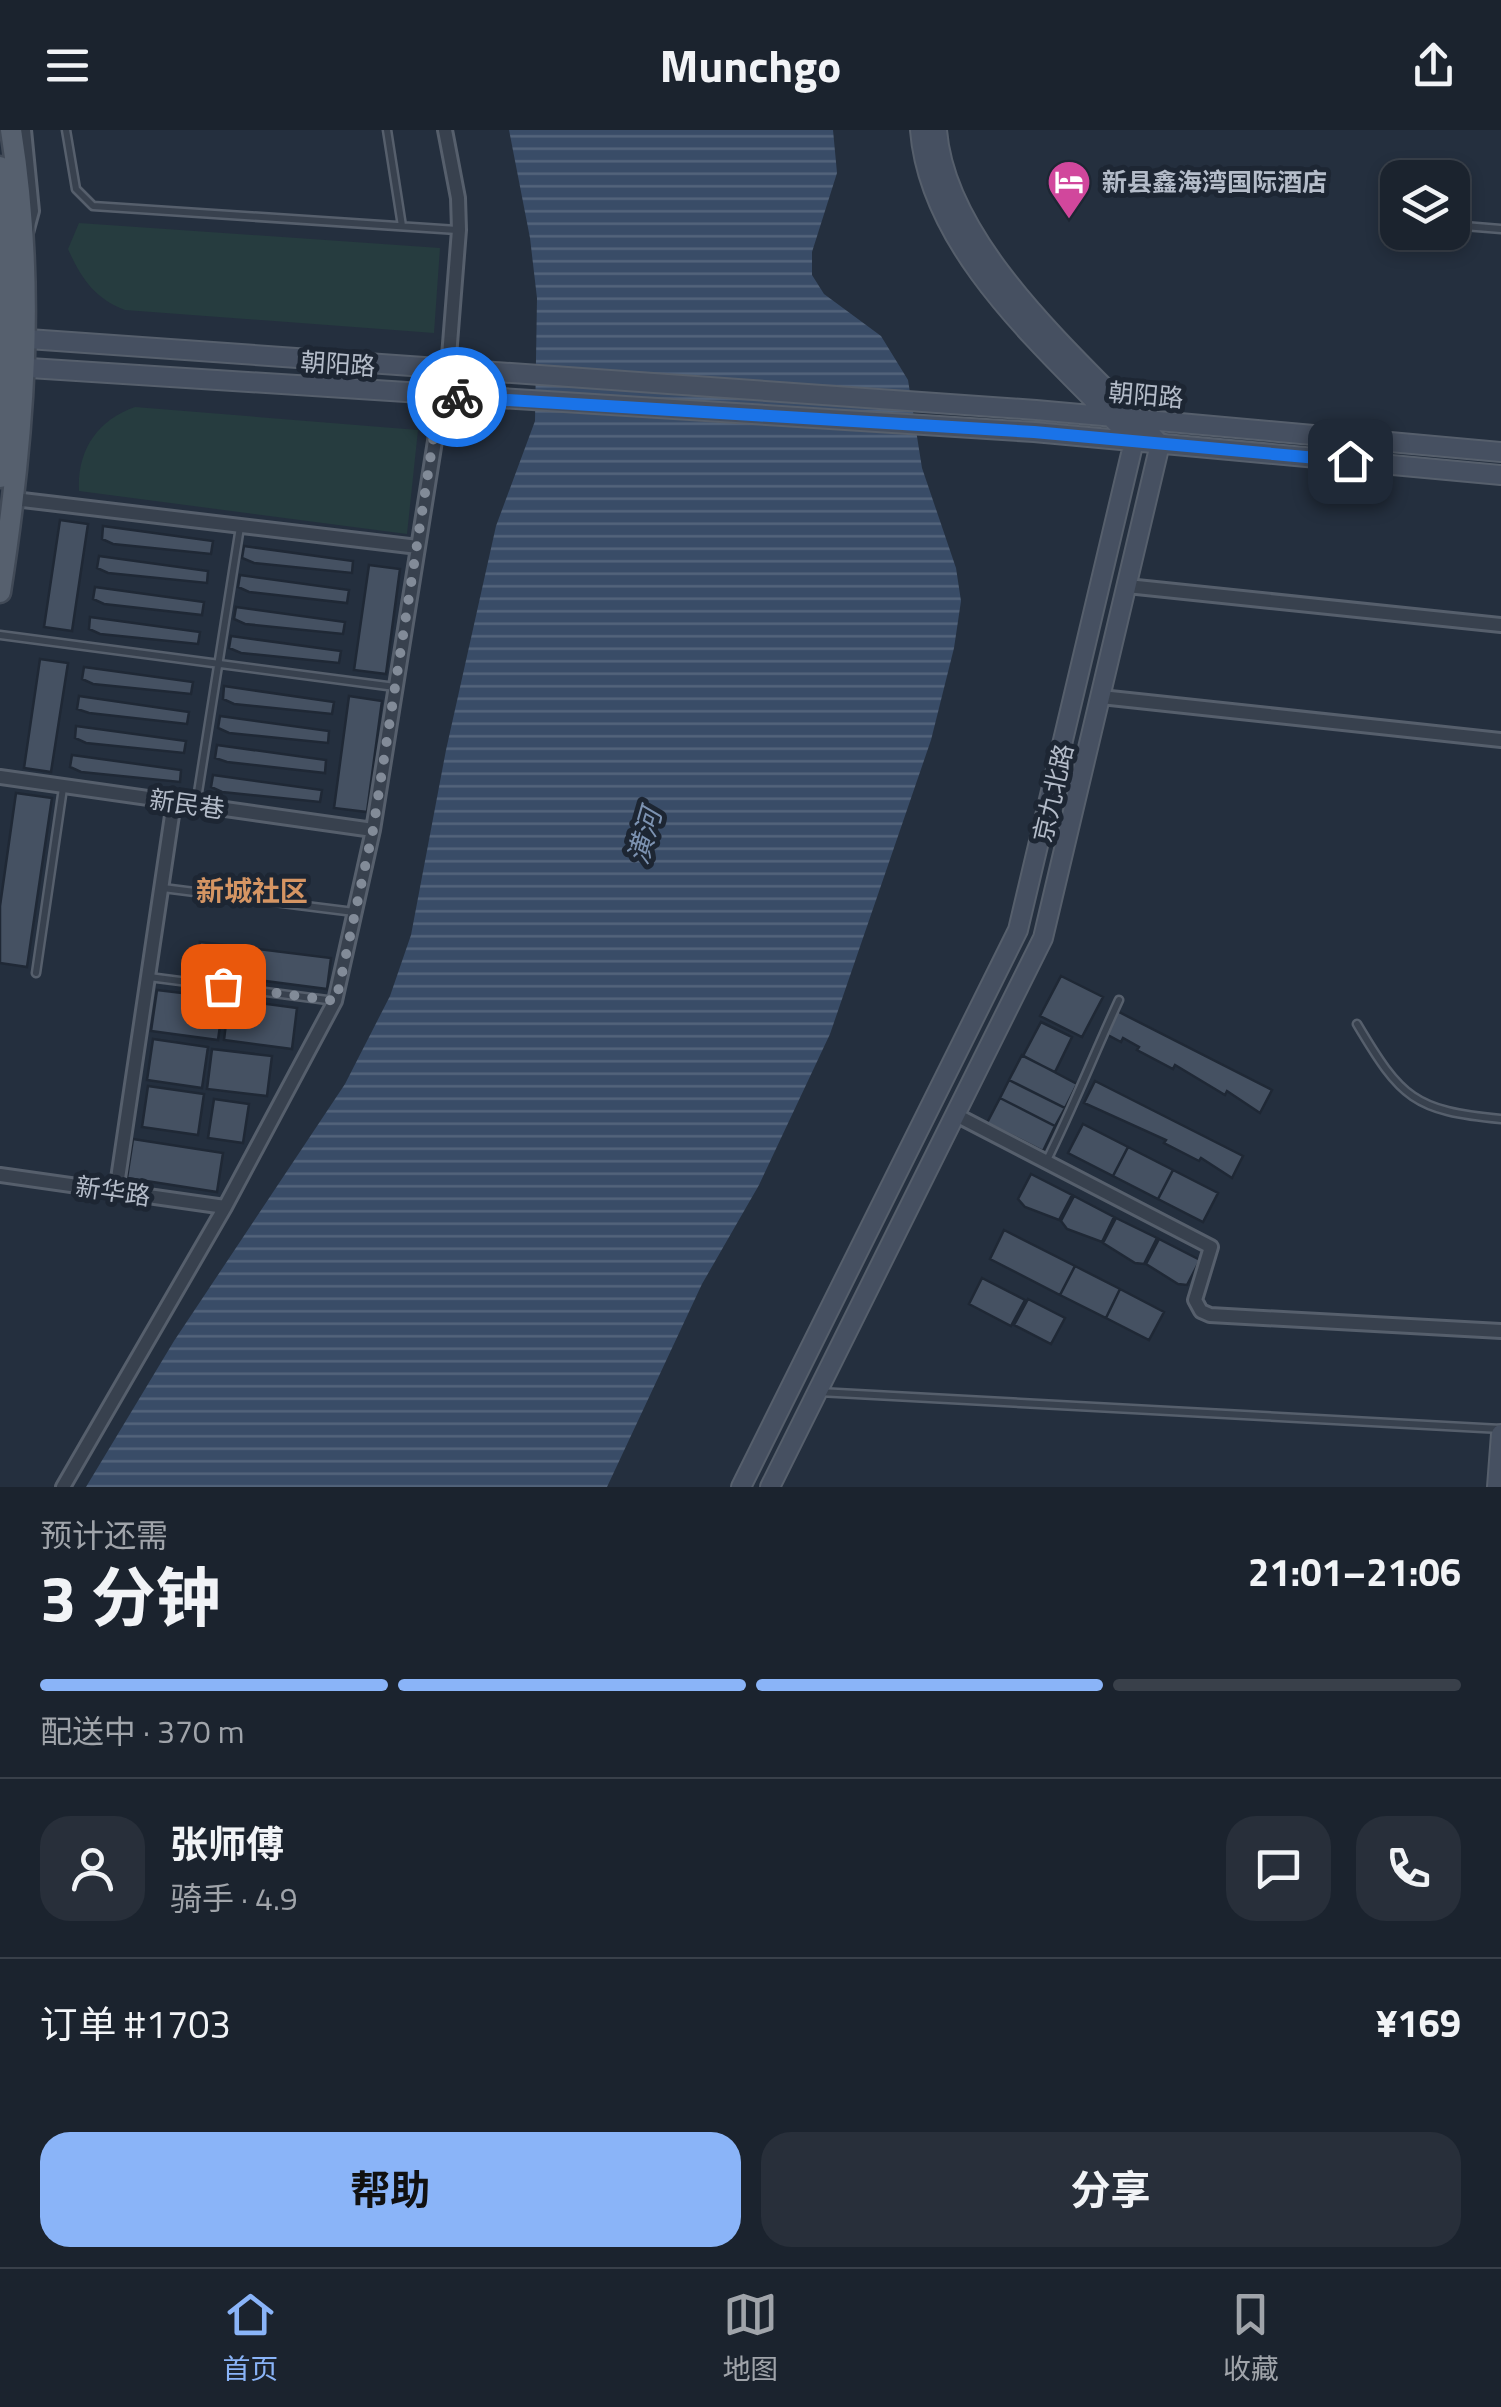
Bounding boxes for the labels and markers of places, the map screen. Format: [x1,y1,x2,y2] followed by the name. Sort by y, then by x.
[1046,159,1092,220] hotel icon: 新县鑫海湾国际酒店
[1102,163,1327,201] place label: 新县鑫海湾国际酒店
[1308,419,1393,504] pin
[181,944,266,1029] pin

